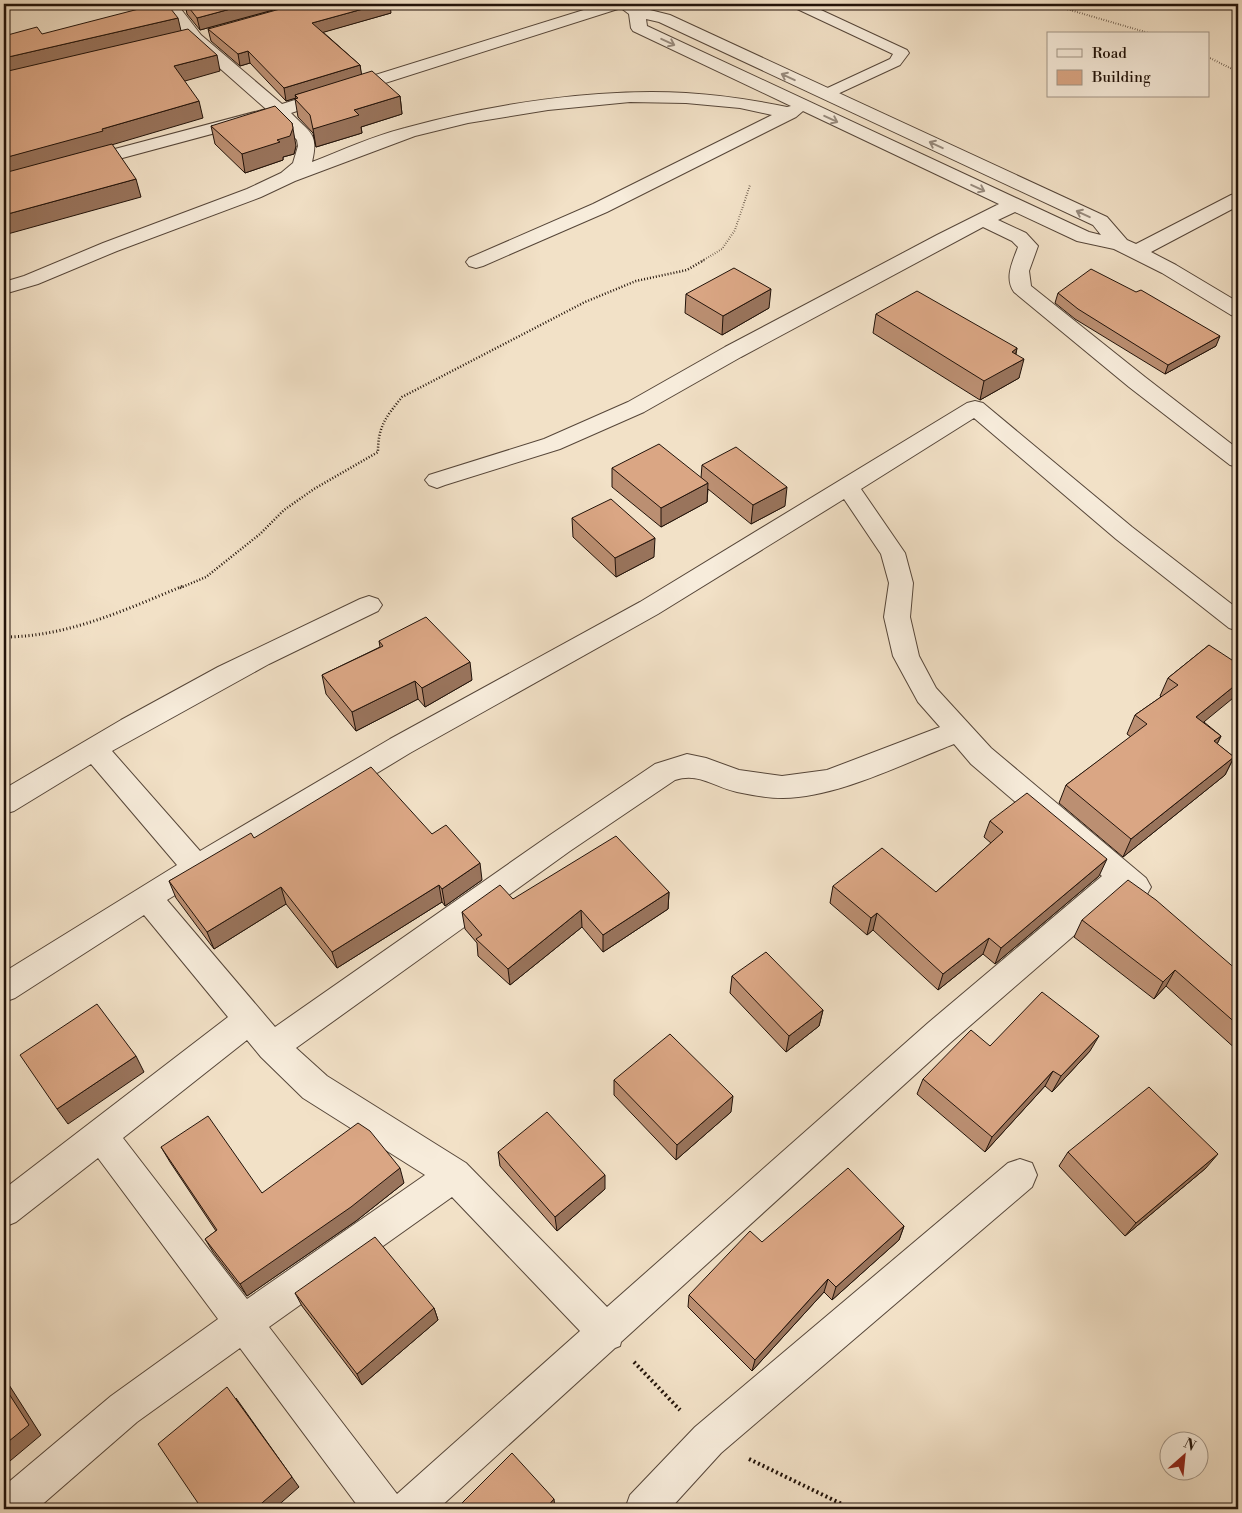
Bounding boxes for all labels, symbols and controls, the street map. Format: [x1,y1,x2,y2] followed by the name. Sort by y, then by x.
[1047,32,1210,98] legend
[660,38,675,47] one-way arrow
[1092,44,1127,63] text: Road
[1091,68,1151,87] text: Building
[781,71,796,81] one-way arrow
[823,114,838,124] one-way arrow
[929,140,944,149] one-way arrow
[971,183,986,193] one-way arrow
[1076,208,1091,218] one-way arrow
[1160,1430,1210,1480] north arrow
[1180,1435,1198,1456] text: N

